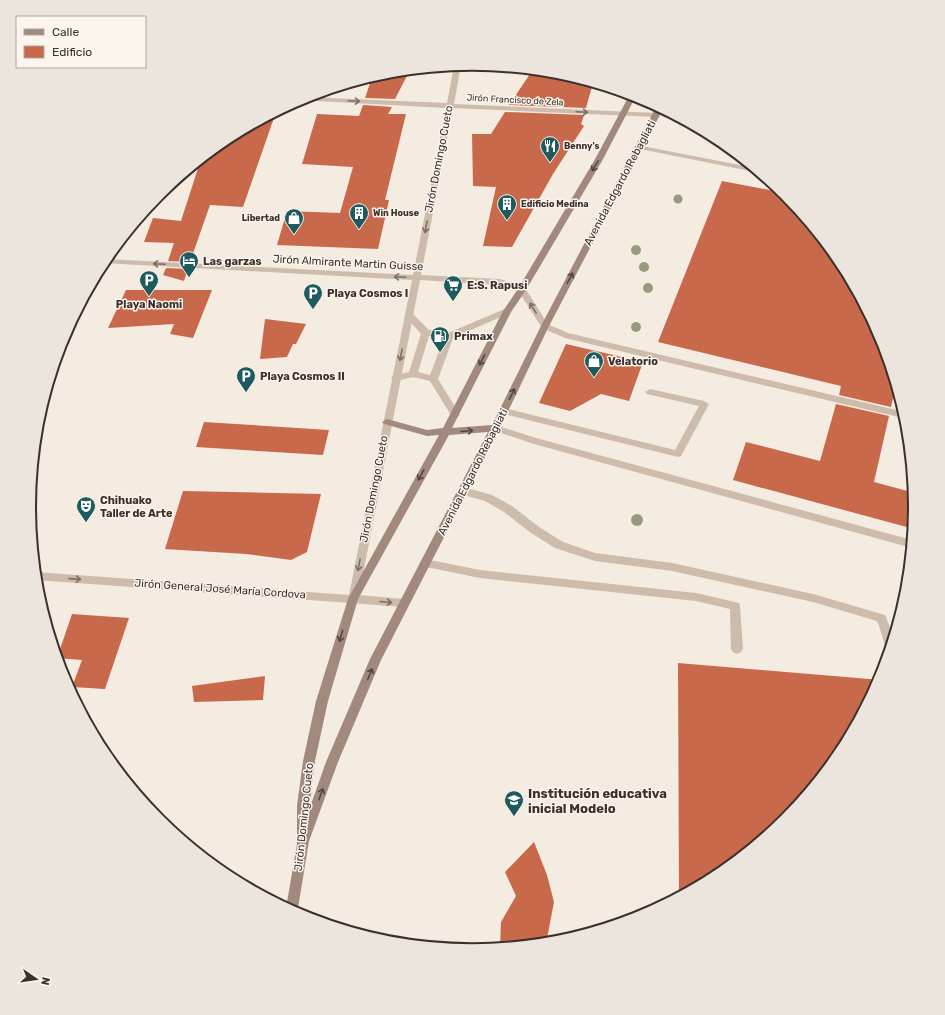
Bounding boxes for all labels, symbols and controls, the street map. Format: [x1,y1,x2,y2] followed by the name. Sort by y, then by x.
[16,16,146,68] legend
[52,25,79,39] text: Calle
[52,45,92,59] text: Edificio
[466,92,564,108] street label: Jirón Francisco de Zela
[347,97,360,105] one-way arrow
[422,104,456,214] street label: Jirón Domingo Cueto
[575,108,588,115] one-way arrow
[581,118,659,248] street label: Avenida Edgardo Rebagliati
[539,135,561,163] restaurant icon: Benny's
[564,141,599,151] place label: Benny's
[591,160,599,171] one-way arrow
[496,193,518,221] building icon: Edificio Medina
[521,199,589,209] place label: Edificio Medina
[348,202,370,230] building icon: Win House
[283,207,305,235] shop icon: Libertad
[373,208,420,218] place label: Win House
[242,213,280,223] place label: Libertad
[422,220,430,233] one-way arrow
[178,250,200,278] hotel icon: Las garzas
[272,253,424,273] street label: Jirón Almirante Martin Guisse
[203,255,262,268] place label: Las garzas
[153,260,166,267] one-way arrow
[138,269,160,297] parking icon: Playa Naomi
[567,272,575,284] one-way arrow
[394,273,407,281] one-way arrow
[442,274,464,302] supermarket icon: E:S. Rapusi
[467,279,527,292] place label: E:S. Rapusi
[302,282,324,310] parking icon: Playa Cosmos I
[327,287,408,300] place label: Playa Cosmos I
[116,298,182,311] place label: Playa Naomi
[529,302,537,314] one-way arrow
[429,325,451,353] fuel station icon: Primax
[454,330,493,343] place label: Primax
[396,348,404,361] one-way arrow
[583,350,605,378] shop icon: Velatorio
[478,354,485,366] one-way arrow
[608,355,658,368] place label: Velatorio
[235,365,257,393] parking icon: Playa Cosmos II
[260,370,345,383] place label: Playa Cosmos II
[509,389,516,401] one-way arrow
[435,407,511,537] street label: Avenida Edgardo Rebagliati
[460,427,473,434] one-way arrow
[357,434,391,544] street label: Jirón Domingo Cueto
[417,469,425,481] one-way arrow
[100,494,173,520] place label: Chihuako Taller de Arte
[75,495,97,523] theatre icon: Chihuako Taller de Arte
[355,558,363,571] one-way arrow
[68,575,81,582] one-way arrow
[134,577,306,601] street label: Jirón General José María Cordova
[379,598,392,605] one-way arrow
[337,630,344,643] one-way arrow
[367,668,374,680] one-way arrow
[292,762,316,872] street label: Jirón Domingo Cueto
[528,786,667,816] place label: Institución educativa inicial Modelo
[317,788,325,800] one-way arrow
[503,789,525,817] school or university icon: Institución educativa inicial Modelo
[16,959,56,999] north arrow
[38,976,52,987] text: N

